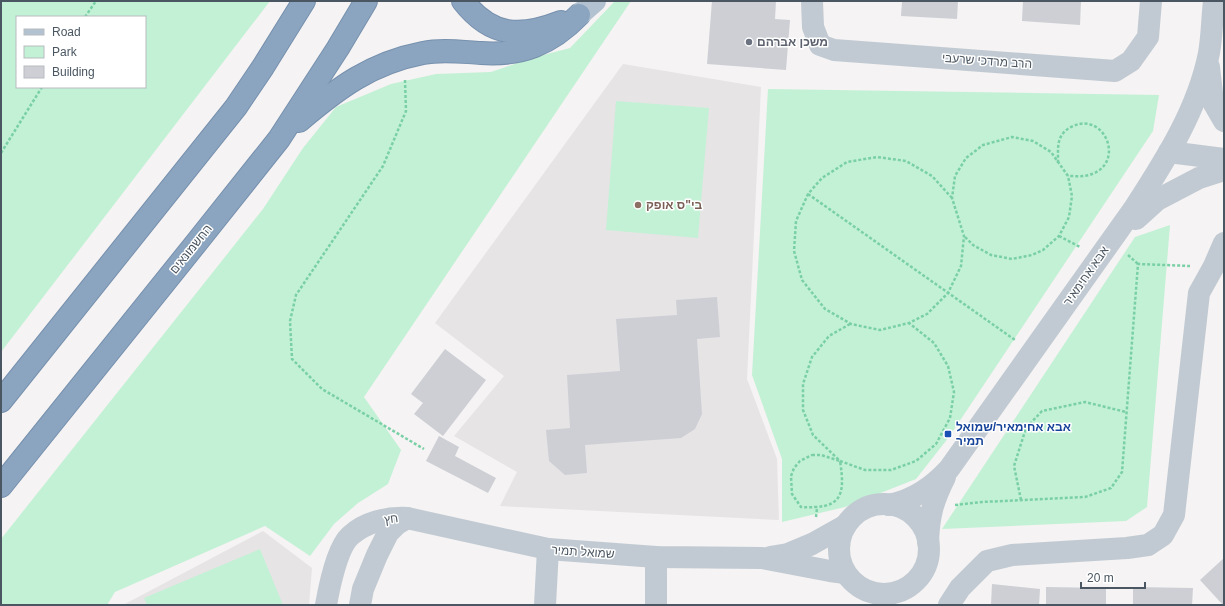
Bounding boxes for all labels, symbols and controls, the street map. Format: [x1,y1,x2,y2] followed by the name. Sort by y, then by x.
[16,16,146,88] legend
[52,25,81,39] text: Road
[757,35,828,49] place label: משכן אברהם
[744,37,754,47] marker: משכן אברהם
[52,45,78,59] text: Park
[941,51,1033,71] street label: הרב מרדכי שרעבי
[52,65,95,79] text: Building
[646,198,702,212] place label: בי"ס אופק
[633,200,643,210] marker: בי"ס אופק
[167,222,215,276] street label: החשמונאים
[1060,243,1112,308] street label: אבא אחימאיר
[956,420,1071,448] place label: אבא אחימאיר/שמואל תמיר
[943,429,953,439] marker: אבא אחימאיר/שמואל תמיר
[383,511,399,527] street label: חץ
[551,543,615,561] street label: שמואל תמיר
[1081,564,1145,590] scale bar
[1087,571,1114,585] text: 20 m

